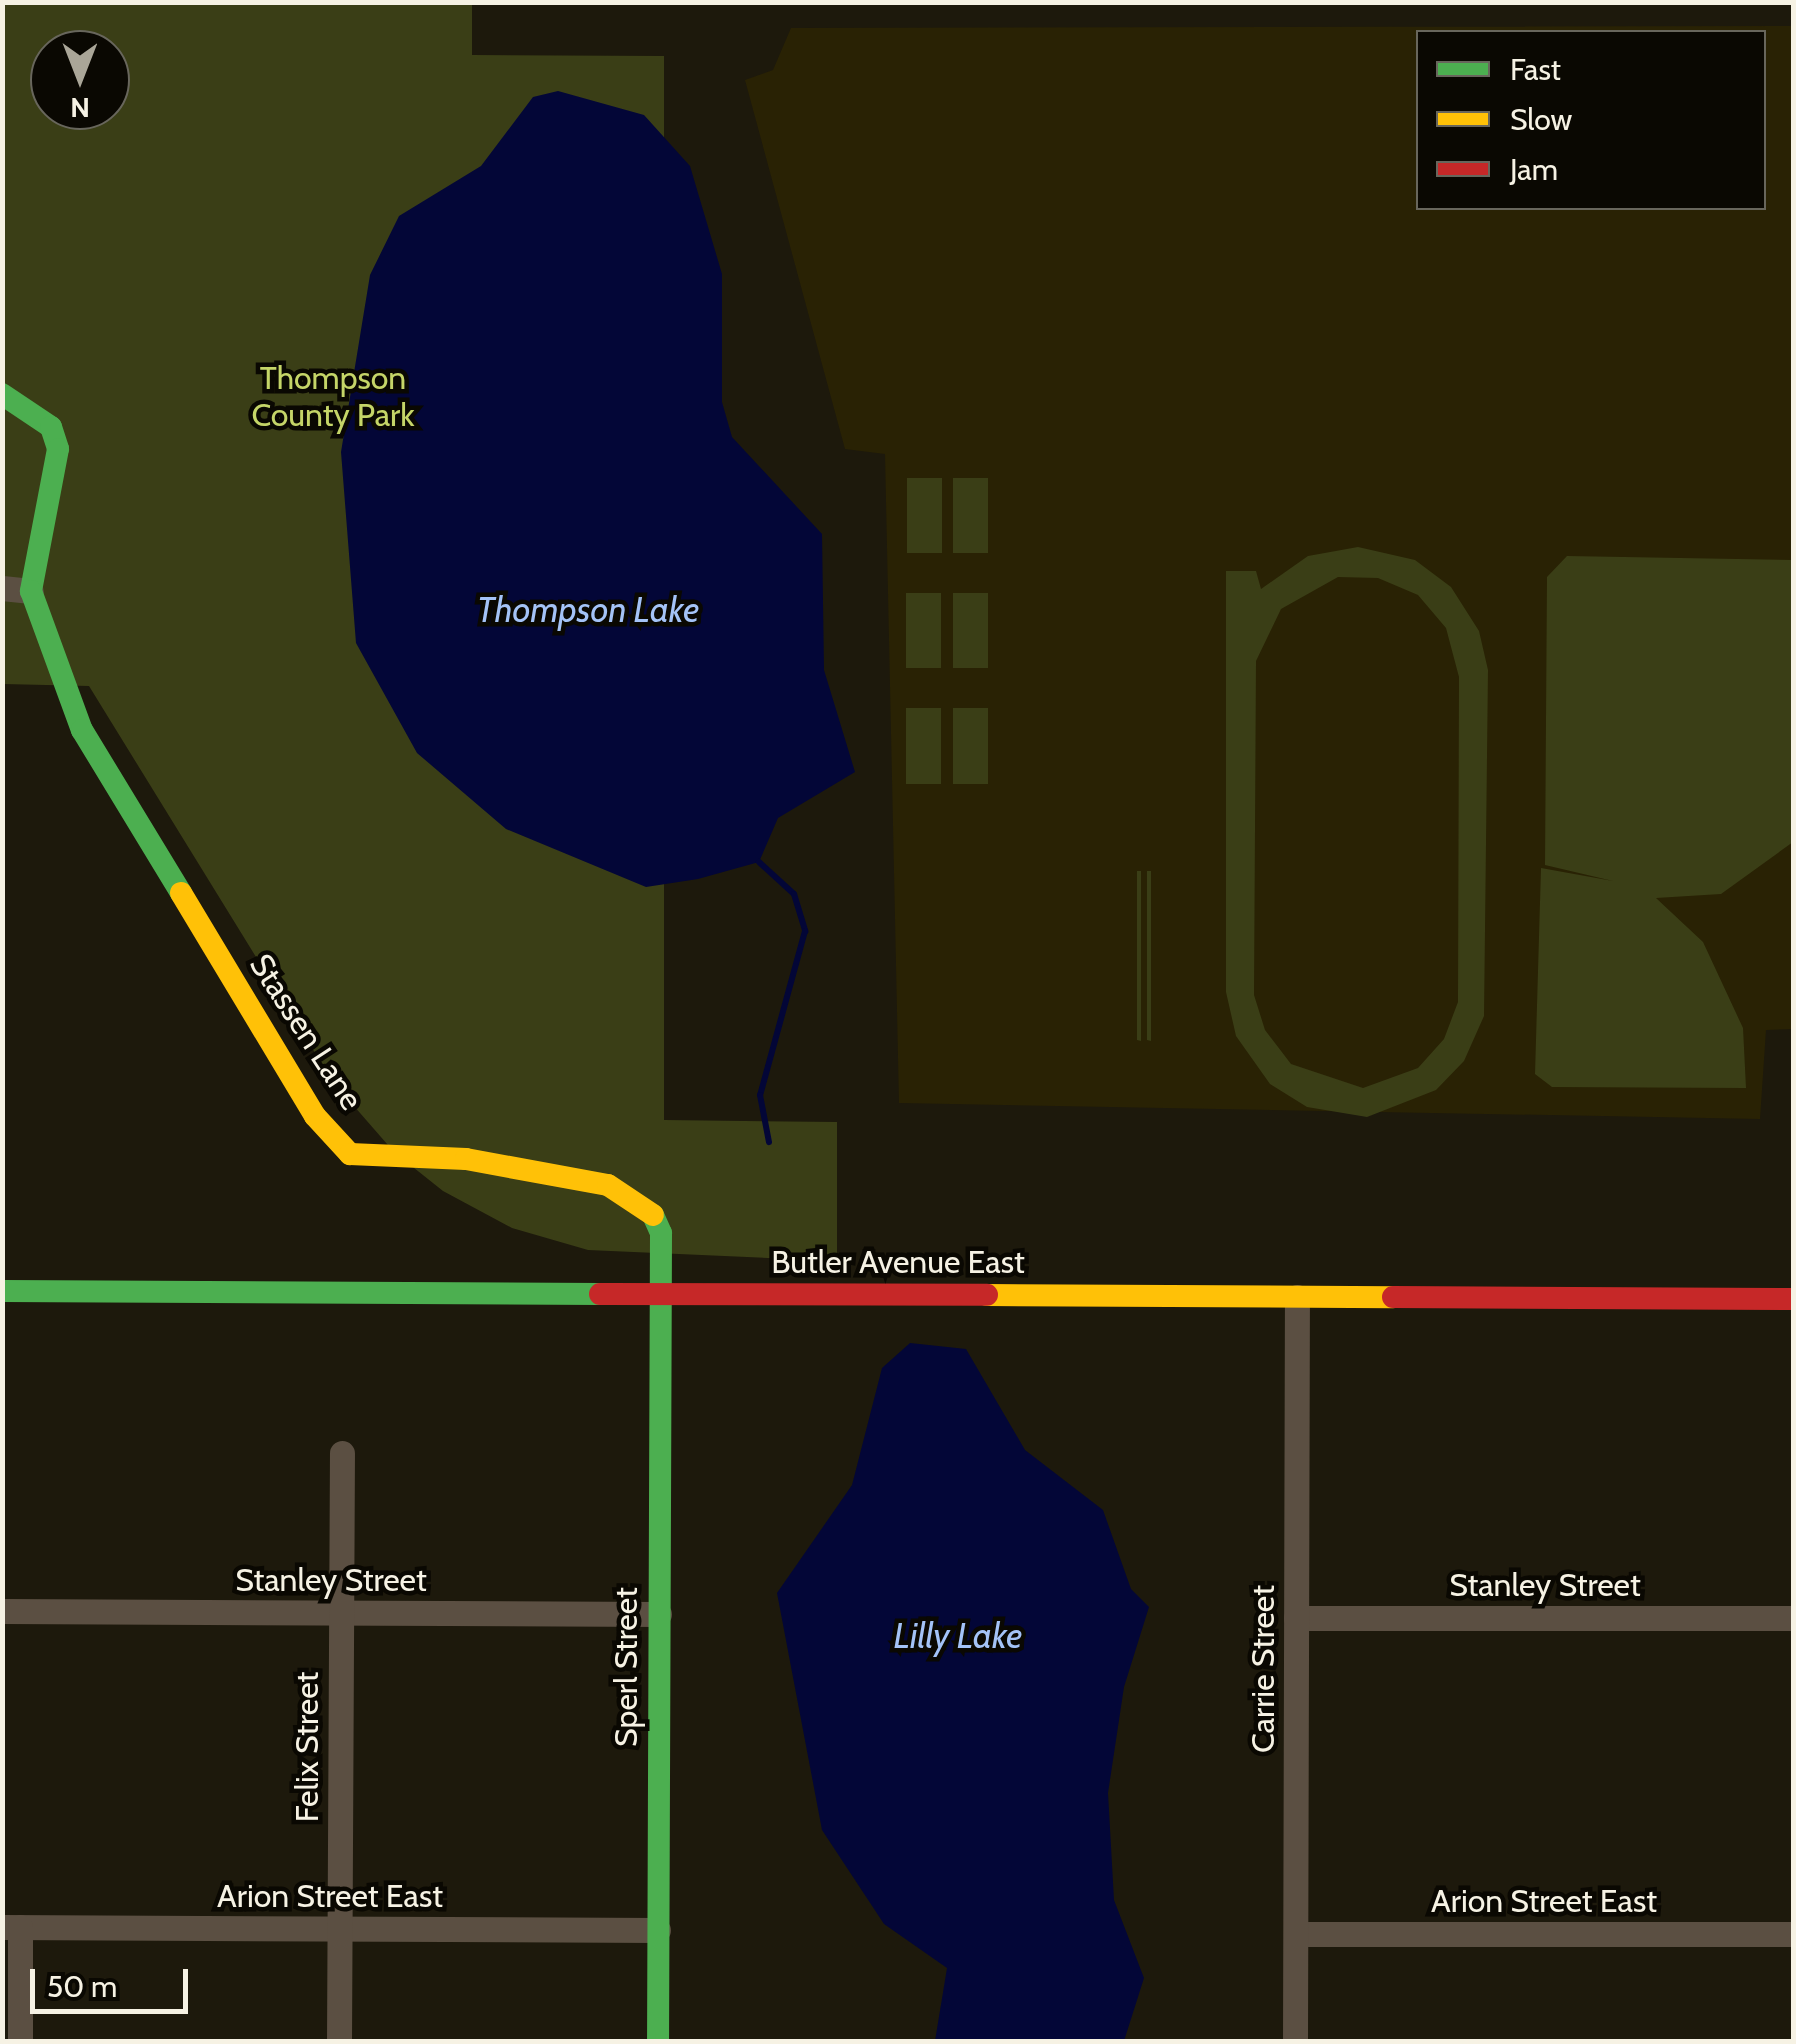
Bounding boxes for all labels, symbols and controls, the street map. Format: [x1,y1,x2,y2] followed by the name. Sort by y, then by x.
[30,30,130,130] north arrow
[1416,30,1766,210] legend
[1510,51,1561,88] text: Fast
[70,91,90,125] text: N
[1510,101,1572,138] text: Slow
[1510,151,1558,188] text: Jam
[251,360,415,435] park label: Thompson County Park
[477,589,699,631] water label: Thompson Lake
[241,947,371,1117] street label: Stassen Lane
[771,1243,1025,1281] street label: Butler Avenue East
[235,1561,427,1599] street label: Stanley Street
[1449,1566,1641,1604] street label: Stanley Street
[1244,1585,1282,1753] street label: Carrie Street
[607,1587,645,1747] street label: Sperl Street
[894,1615,1022,1657] water label: Lilly Lake
[288,1672,326,1822] street label: Felix Street
[217,1877,443,1915] street label: Arion Street East
[1431,1882,1657,1920] street label: Arion Street East
[35,1949,192,2011] scale bar
[47,1968,117,2005] text: 50 m

